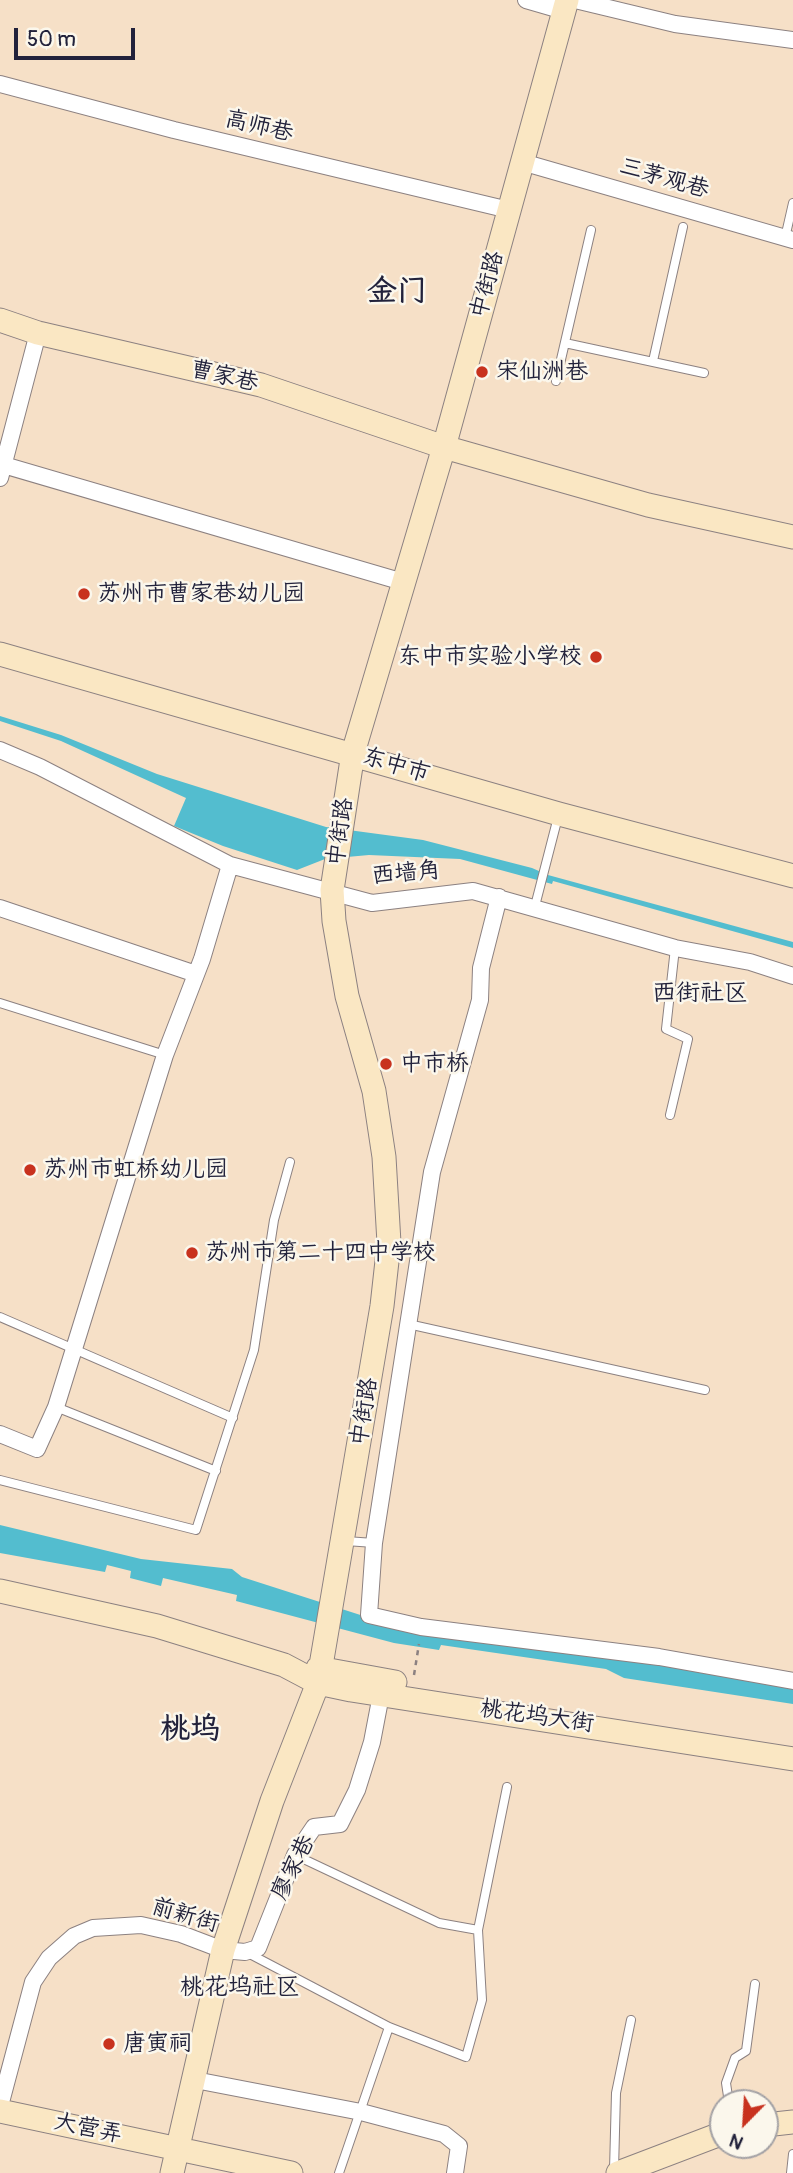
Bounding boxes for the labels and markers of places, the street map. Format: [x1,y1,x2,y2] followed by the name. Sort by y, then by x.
[496,358,588,386] place label: 宋仙洲巷
[474,364,490,380] marker: 宋仙洲巷
[98,580,305,608] place label: 苏州市曹家巷幼儿园
[76,586,92,602] marker: 苏州市曹家巷幼儿园
[398,643,582,671] place label: 东中市实验小学校
[588,649,604,665] marker: 东中市实验小学校
[400,1050,469,1078] place label: 中市桥
[378,1056,394,1072] marker: 中市桥
[44,1156,228,1184] place label: 苏州市虹桥幼儿园
[22,1162,38,1178] marker: 苏州市虹桥幼儿园
[206,1239,436,1267] place label: 苏州市第二十四中学校
[184,1245,200,1261] marker: 苏州市第二十四中学校
[123,2030,192,2058] place label: 唐寅祠
[101,2036,117,2052] marker: 唐寅祠

